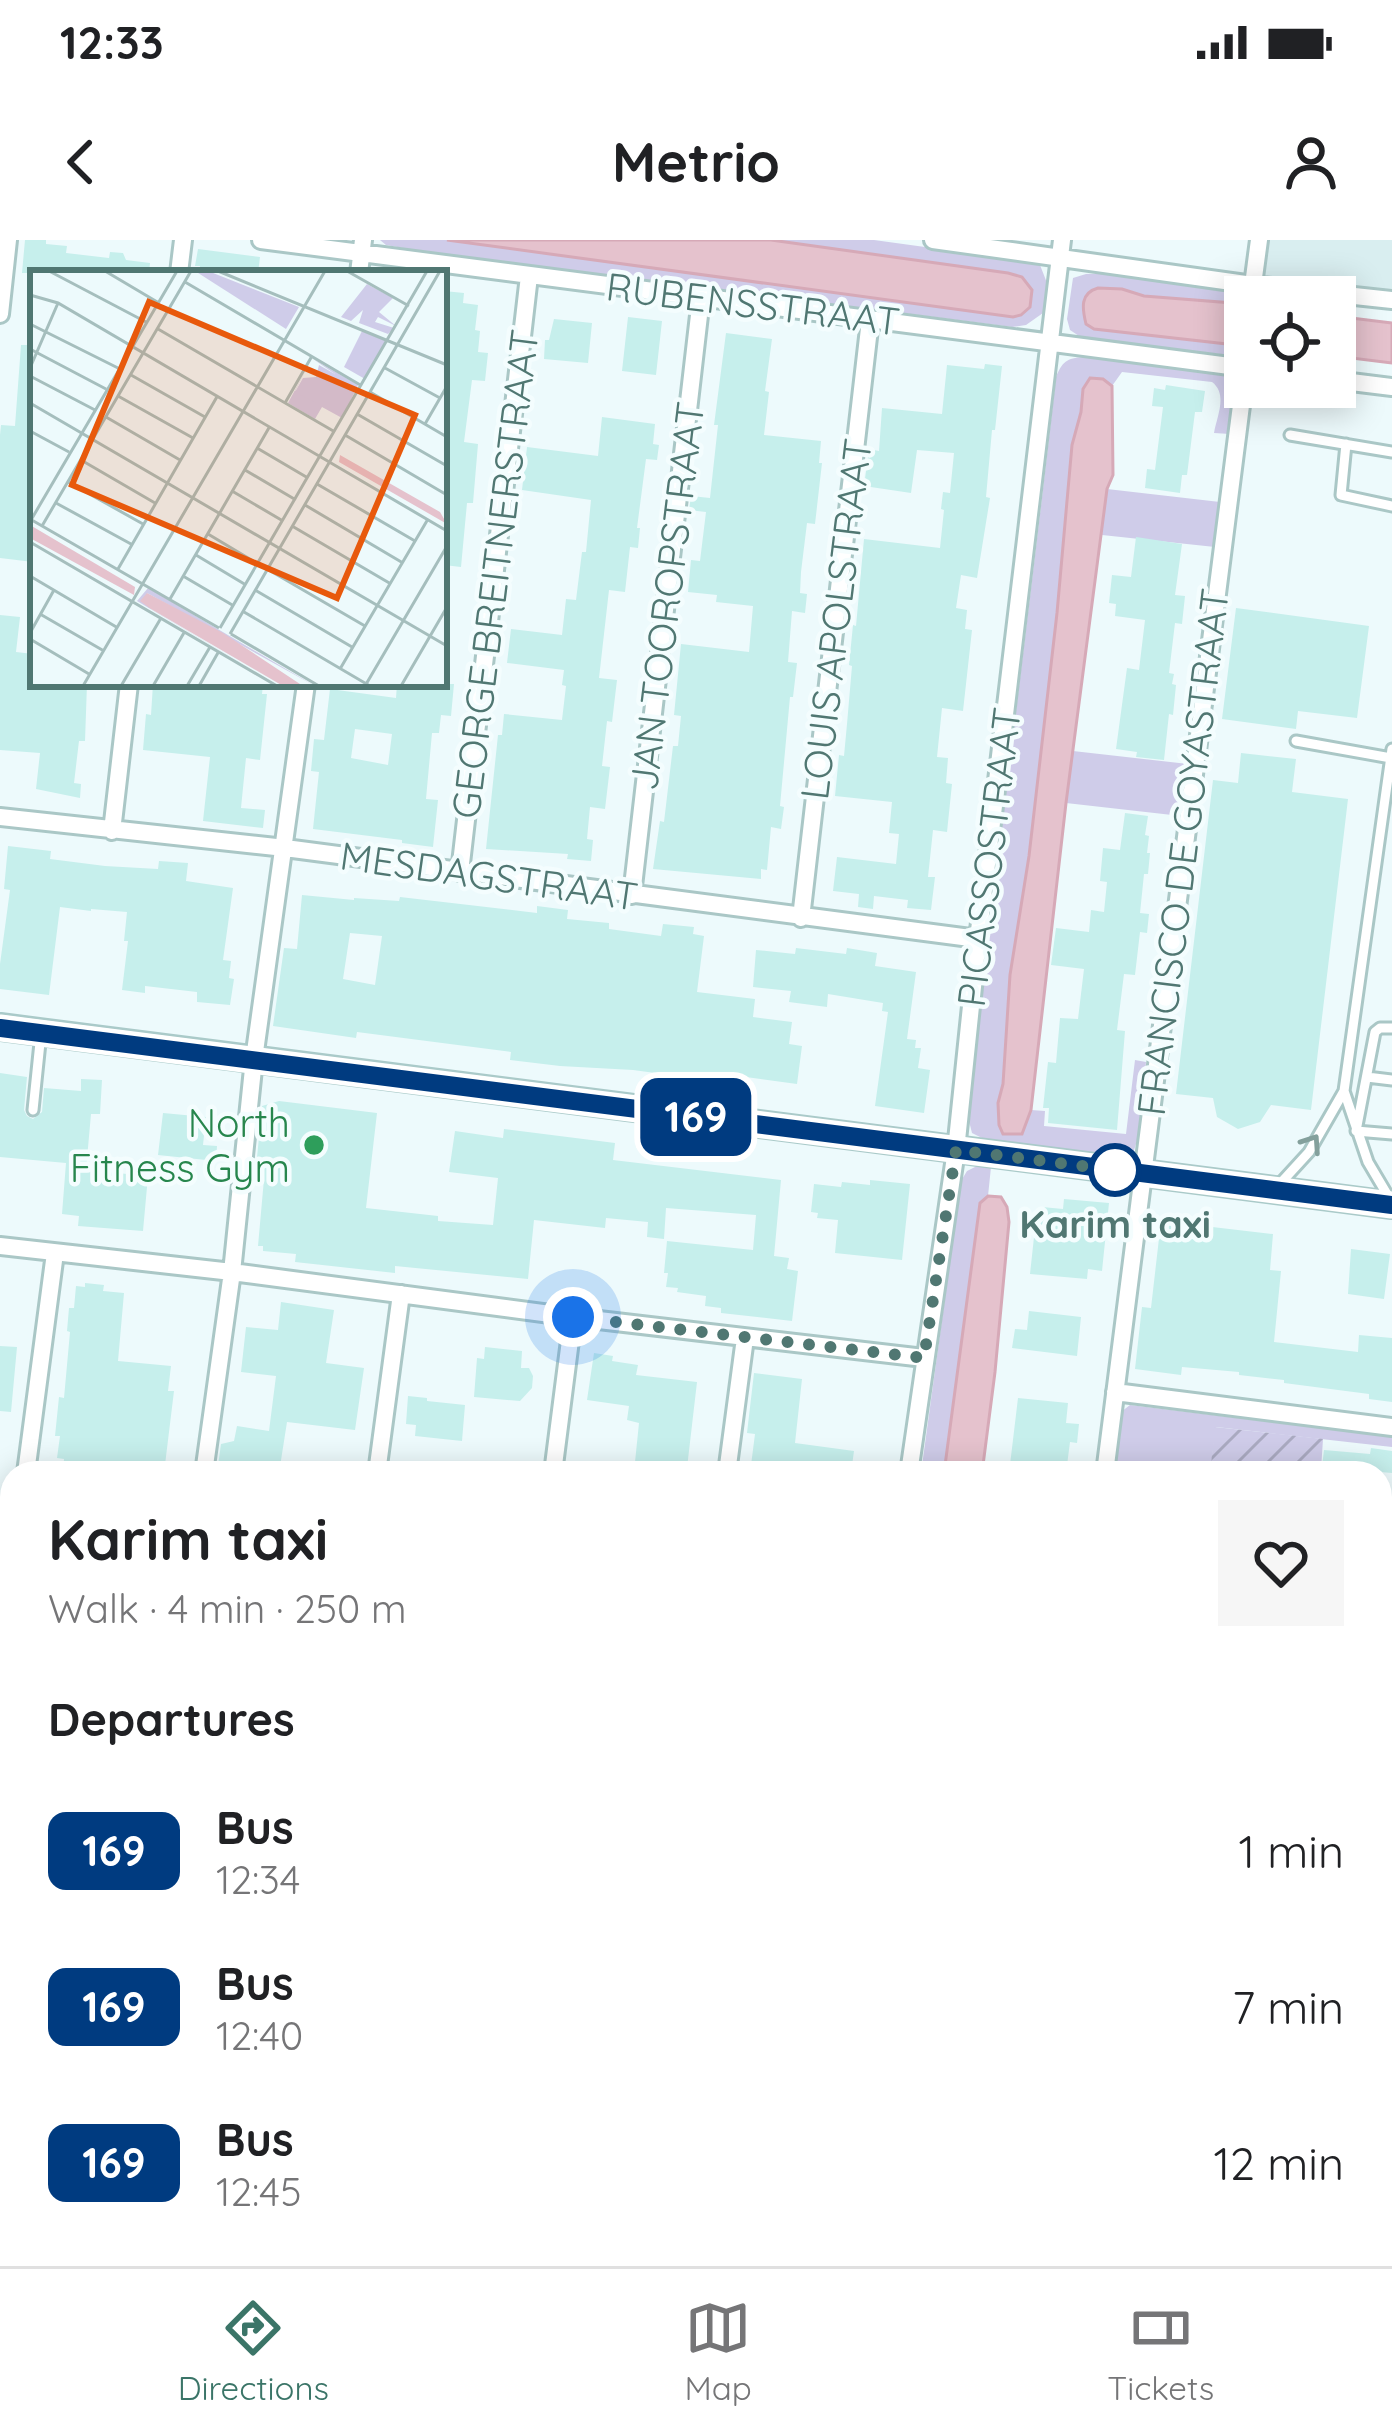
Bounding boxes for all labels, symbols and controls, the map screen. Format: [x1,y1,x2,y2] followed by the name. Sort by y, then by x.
[60,14,164,70] text: 12:33
[612,128,780,196] text: Metrio
[48,129,114,195] icon: back
[1278,129,1344,195] icon: person
[604,261,903,346] street label: RUBENSSTRAAT
[30,270,447,687] inset map
[1224,276,1356,408] map controls
[1224,276,1356,408] button: locate
[440,327,549,821] street label: GEORGE BREITNERSTRAAT
[618,399,715,793] street label: JAN TOOROPSTRAAT
[789,436,882,802] street label: LOUIS APOLSTRAAT
[1126,586,1239,1118] street label: FRANCISCO DE GOYASTRAAT
[946,705,1031,1009] street label: PICASSOSTRAAT
[337,830,641,921] street label: MESDAGSTRAAT
[627,1078,765,1156] line badge: 169
[664,1090,728,1143] text: 169
[70,1098,290,1192] place label: North Fitness Gym
[301,1132,327,1158] marker: North Fitness Gym
[1298,1135,1320,1157] one-way arrow
[1090,1145,1140,1195] marker: Karim taxi
[1019,1199,1211,1248] place label: Karim taxi
[543,1287,603,1347] your location
[1218,1500,1344,1626] button: heart
[48,1503,328,1574] text: Karim taxi
[48,1584,407,1633] text: Walk · 4 min · 250 m
[48,1691,295,1747] text: Departures
[216,1799,294,1855] text: Bus
[1238,1823,1344,1879] text: 1 min
[82,1824,146,1877] text: 169
[216,1855,300,1904] text: 12:34
[216,1955,294,2011] text: Bus
[1232,1979,1344,2035] text: 7 min
[82,1980,146,2033] text: 169
[216,2011,303,2060] text: 12:40
[216,2111,294,2167] text: Bus
[1213,2135,1344,2191] text: 12 min
[82,2136,146,2189] text: 169
[216,2167,301,2216] text: 12:45
[178,2295,329,2408] tab: Directions
[684,2295,752,2408] tab: Map
[1107,2295,1214,2408] tab: Tickets

